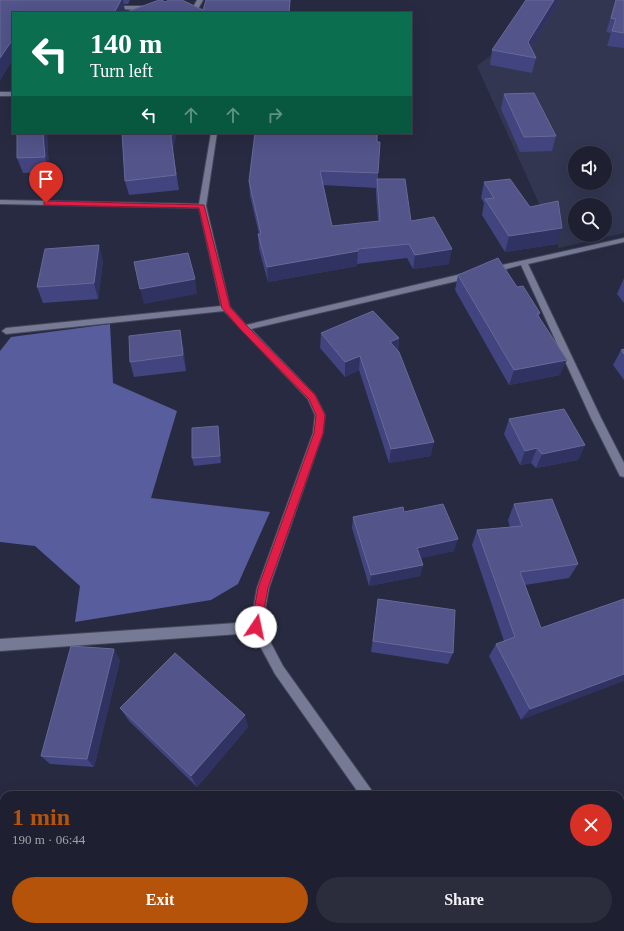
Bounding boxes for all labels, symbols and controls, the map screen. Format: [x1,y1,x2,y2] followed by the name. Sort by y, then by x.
[24,28,76,80] icon: left
[90,28,162,59] text: 140 m
[90,61,153,81] text: Turn left
[138,104,160,126] icon: left
[180,104,202,126] icon: ahead
[222,104,244,126] icon: ahead
[264,104,286,126] icon: right
[568,146,612,242] map controls
[568,146,612,190] button: sound
[29,162,63,203] pin
[35,168,57,190] icon: arrive
[568,198,612,242] button: search
[235,606,277,648] position arrow
[12,804,70,830] text: 1 min
[570,804,612,846] button: close
[12,832,85,847] text: 190 m · 06:44
[12,877,308,923] button: Exit
[316,877,612,923] button: Share

